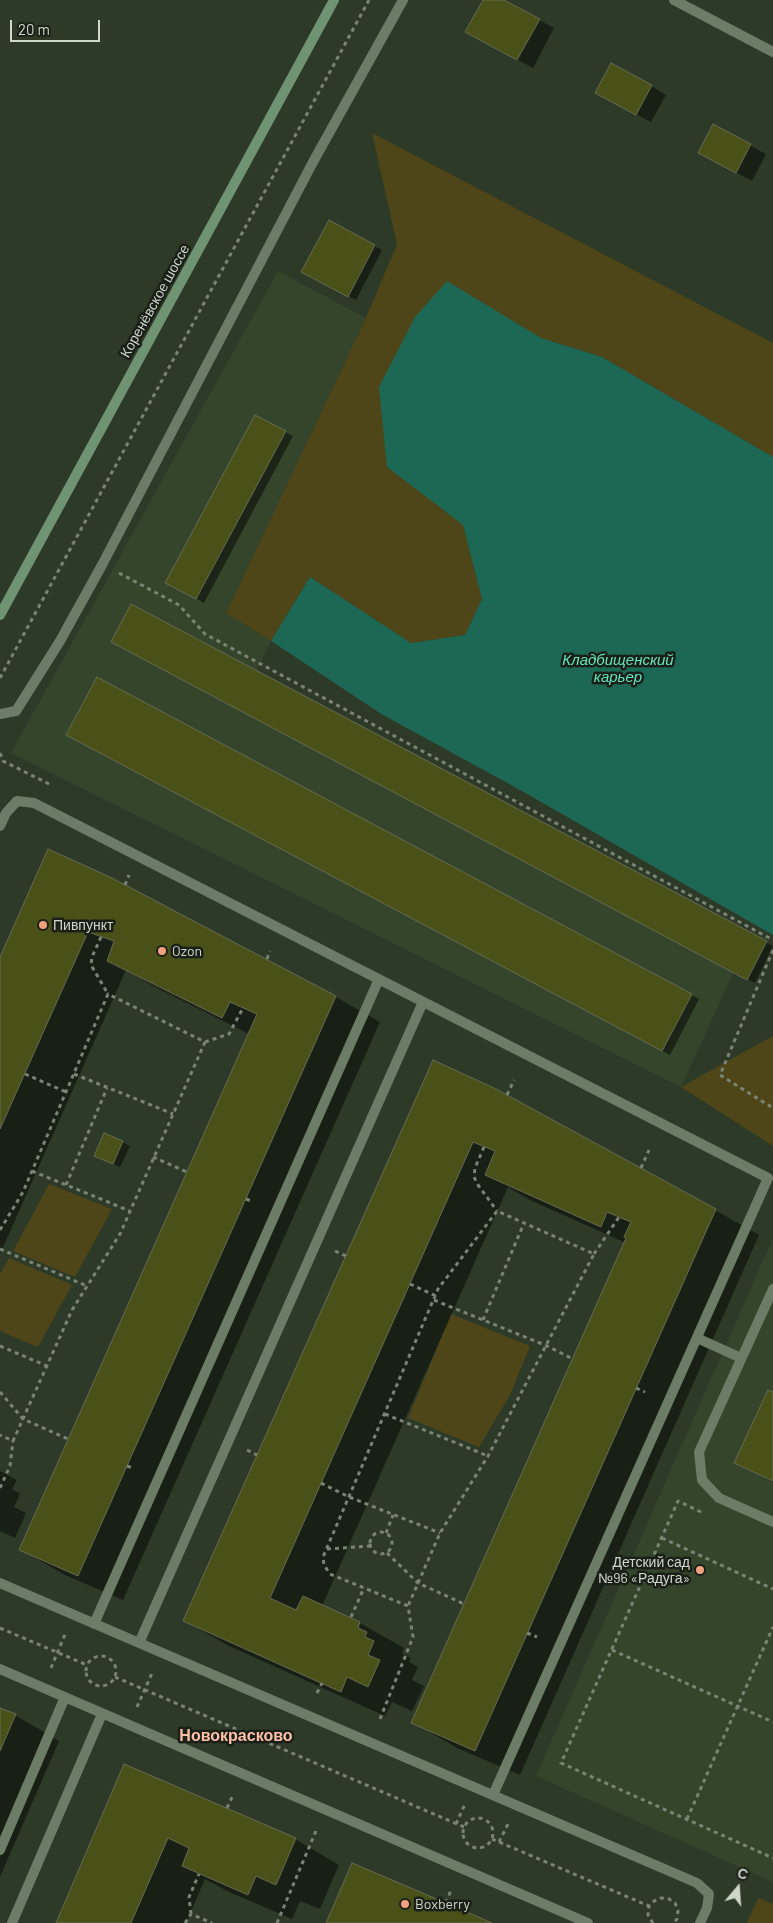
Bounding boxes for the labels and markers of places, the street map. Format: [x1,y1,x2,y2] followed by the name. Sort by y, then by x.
[53,917,113,933] place label: Пивпункт
[37,919,49,931] marker: Пивпункт
[172,943,202,959] place label: Ozon
[156,945,168,957] marker: Ozon
[598,1554,690,1586] place label: Детский сад №96 «Радуга»
[694,1564,706,1576] marker: Детский сад №96 «Радуга»
[415,1896,470,1912] place label: Boxberry
[399,1898,411,1910] marker: Boxberry

